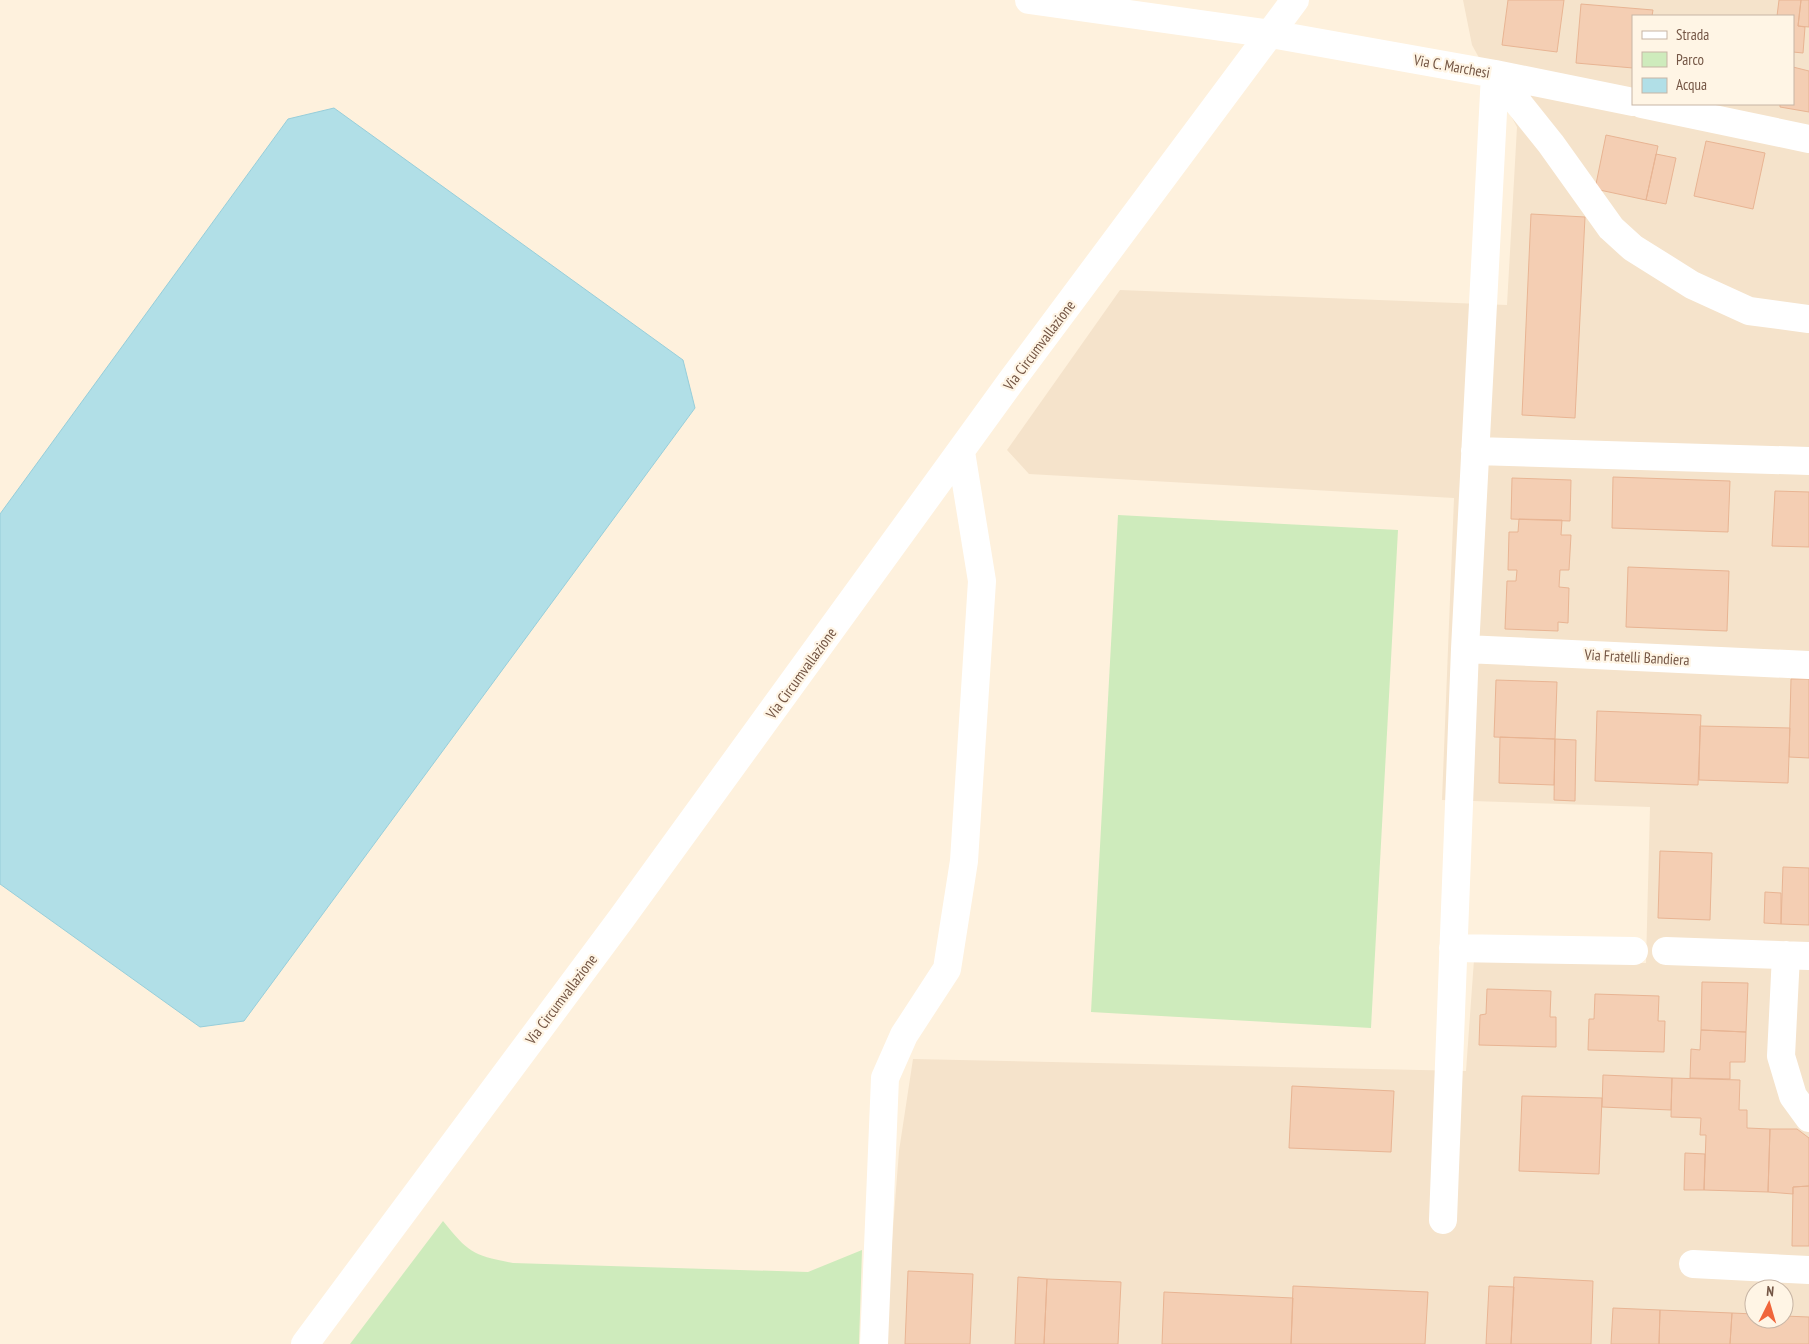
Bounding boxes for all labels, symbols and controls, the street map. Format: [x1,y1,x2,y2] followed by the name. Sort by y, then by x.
[1632,15,1794,105] legend
[1676,25,1709,44] text: Strada
[1411,50,1492,82] street label: Via C. Marchesi
[1676,50,1704,69] text: Parco
[1676,75,1707,94] text: Acqua
[998,296,1079,395] street label: Via Circumvallazione
[761,624,840,723] street label: Via Circumvallazione
[1583,645,1690,669] street label: Via Fratelli Bandiera
[520,950,601,1049] street label: Via Circumvallazione
[1744,1279,1794,1329] north arrow
[1766,1282,1775,1300] text: N

